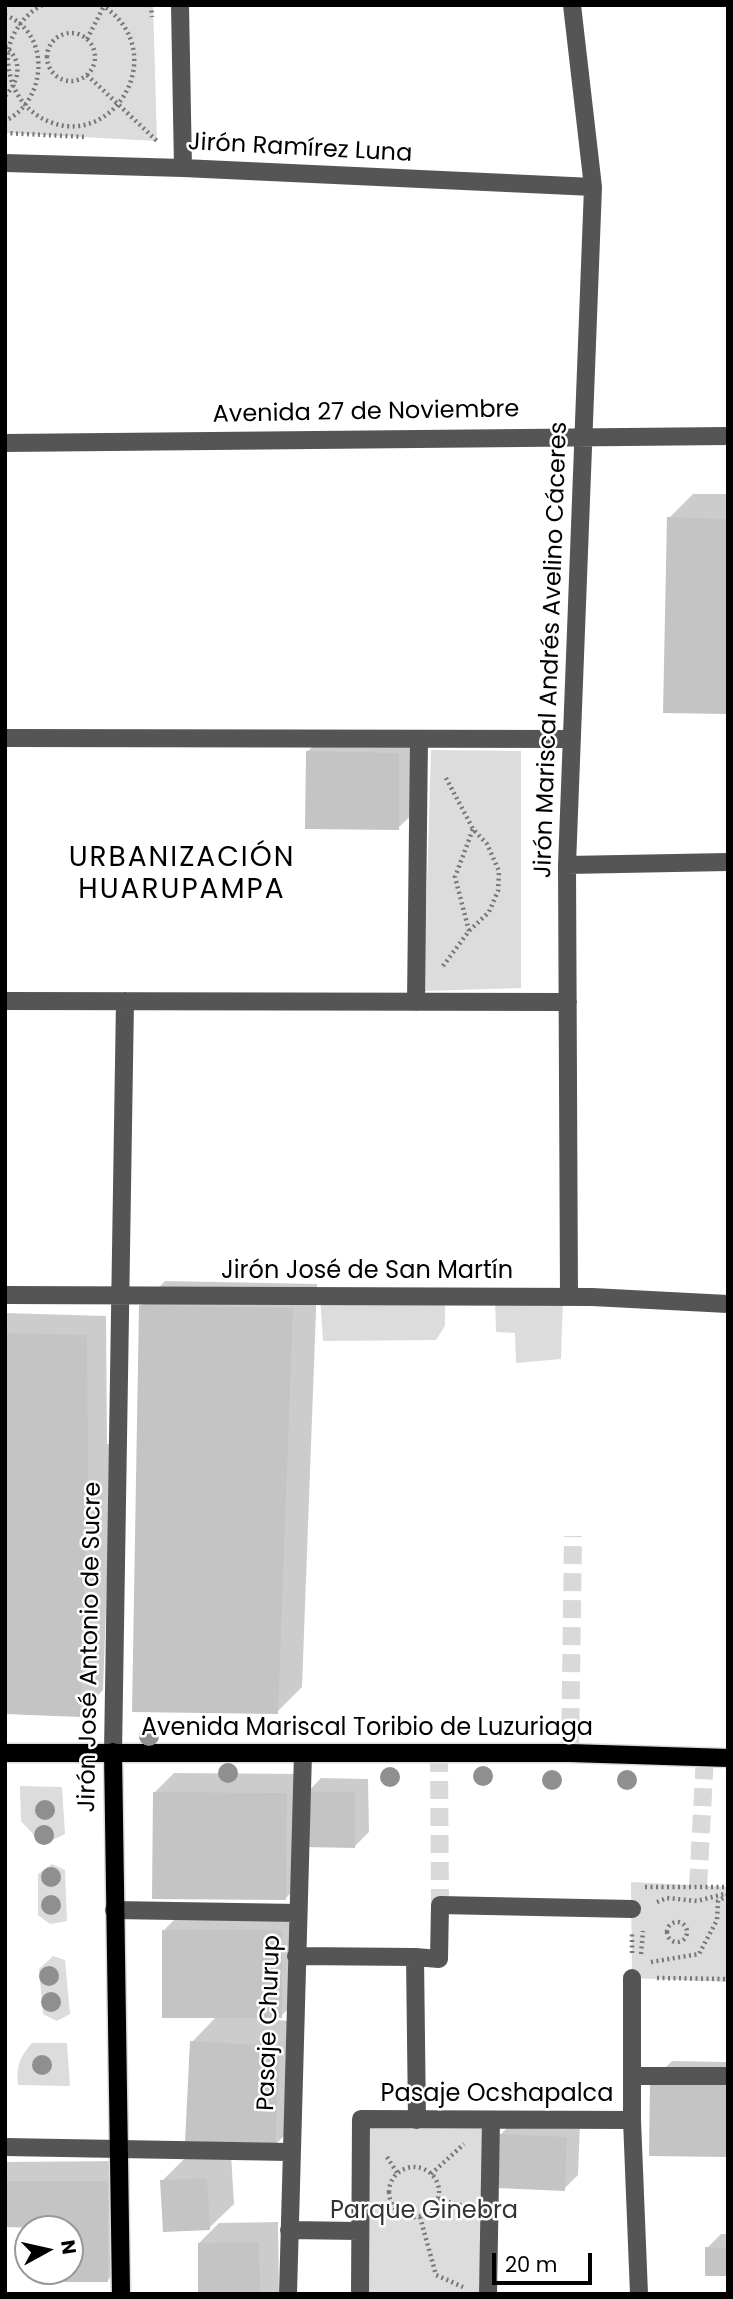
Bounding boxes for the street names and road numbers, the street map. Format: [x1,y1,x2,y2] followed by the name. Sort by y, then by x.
[187,129,413,169] street label: Jirón Ramírez Luna
[212,396,520,430] street label: Avenida 27 de Noviembre
[530,421,574,879] street label: Jirón Mariscal Andrés Avelino Cáceres
[221,1258,513,1286] street label: Jirón José de San Martín
[74,1481,108,1813] street label: Jirón José Antonio de Sucre
[141,1715,593,1743] street label: Avenida Mariscal Toribio de Luzuriaga
[253,1935,287,2111] street label: Pasaje Churup
[381,2081,613,2109] street label: Pasaje Ocshapalca

